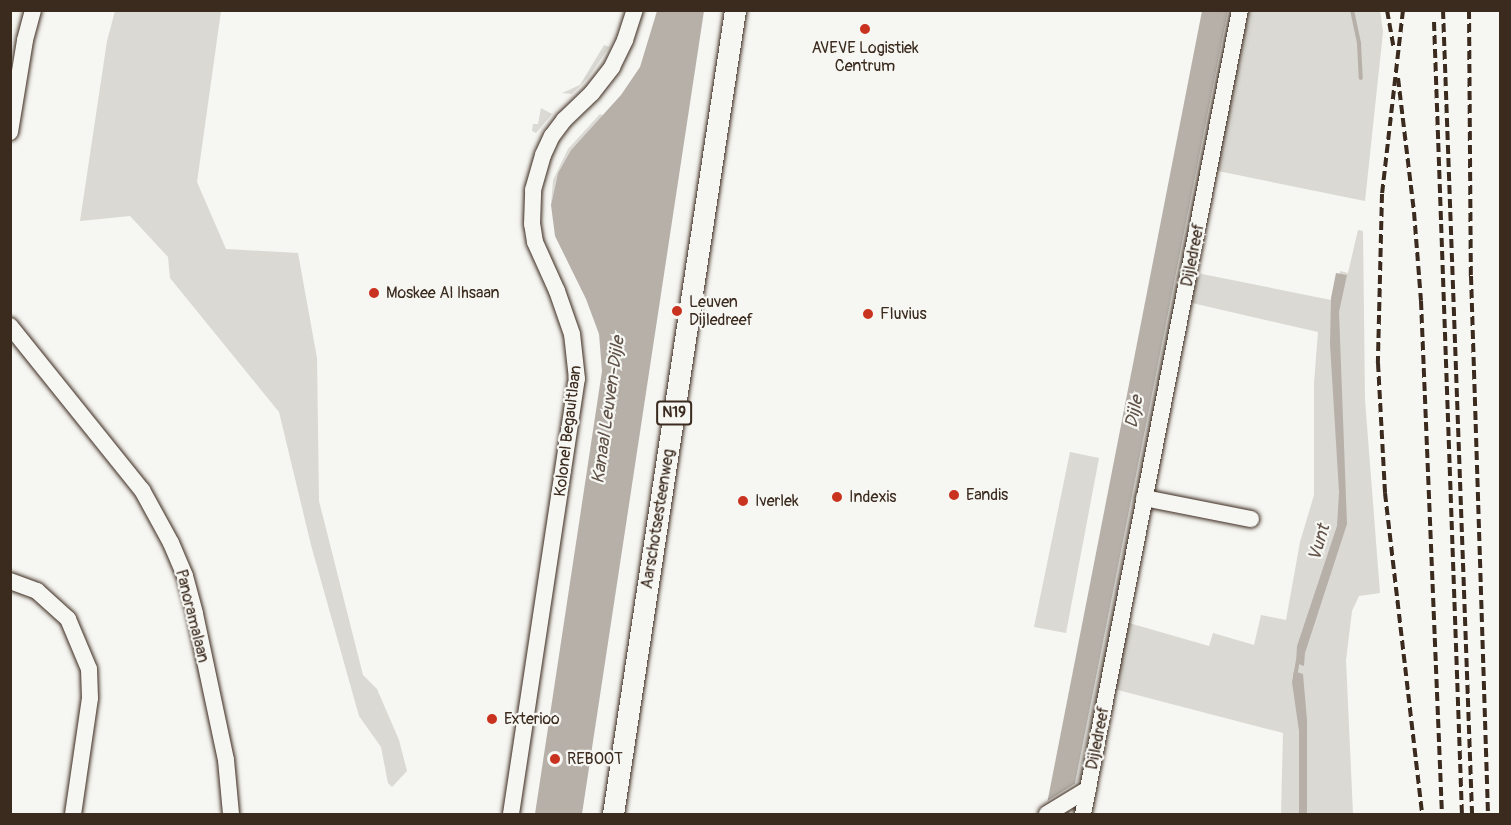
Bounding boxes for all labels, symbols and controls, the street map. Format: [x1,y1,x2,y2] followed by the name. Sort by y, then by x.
[858,22,872,36] marker: AVEVE Logistiek Centrum
[811,38,919,76] place label: AVEVE Logistiek Centrum
[1177,222,1209,288] street label: Dijledreef
[386,283,499,303] place label: Moskee Al Ihsaan
[367,286,381,300] marker: Moskee Al Ihsaan
[689,292,753,330] place label: Leuven Dijledreef
[670,304,684,318] marker: Leuven Dijledreef
[880,304,927,324] place label: Fluvius
[861,307,875,321] marker: Fluvius
[588,335,630,485] water label: Kanaal Leuven-Dijle
[550,364,586,498] street label: Kolonel Begaultlaan
[1121,394,1149,430] water label: Dijle
[656,401,692,425] road number: N19
[637,448,679,590] street label: Aarschotsesteenweg
[966,485,1008,505] place label: Eandis
[849,487,896,507] place label: Indexis
[947,488,961,502] marker: Eandis
[830,490,844,504] marker: Indexis
[755,491,799,511] place label: Iverlek
[736,494,750,508] marker: Iverlek
[1305,522,1335,564] water label: Vunt
[171,567,213,665] street label: Panoramalaan
[1082,705,1114,771] street label: Dijledreef
[504,709,560,729] place label: Exterioo
[485,712,499,726] marker: Exterioo
[567,749,623,769] place label: REBOOT
[548,752,562,766] marker: REBOOT

